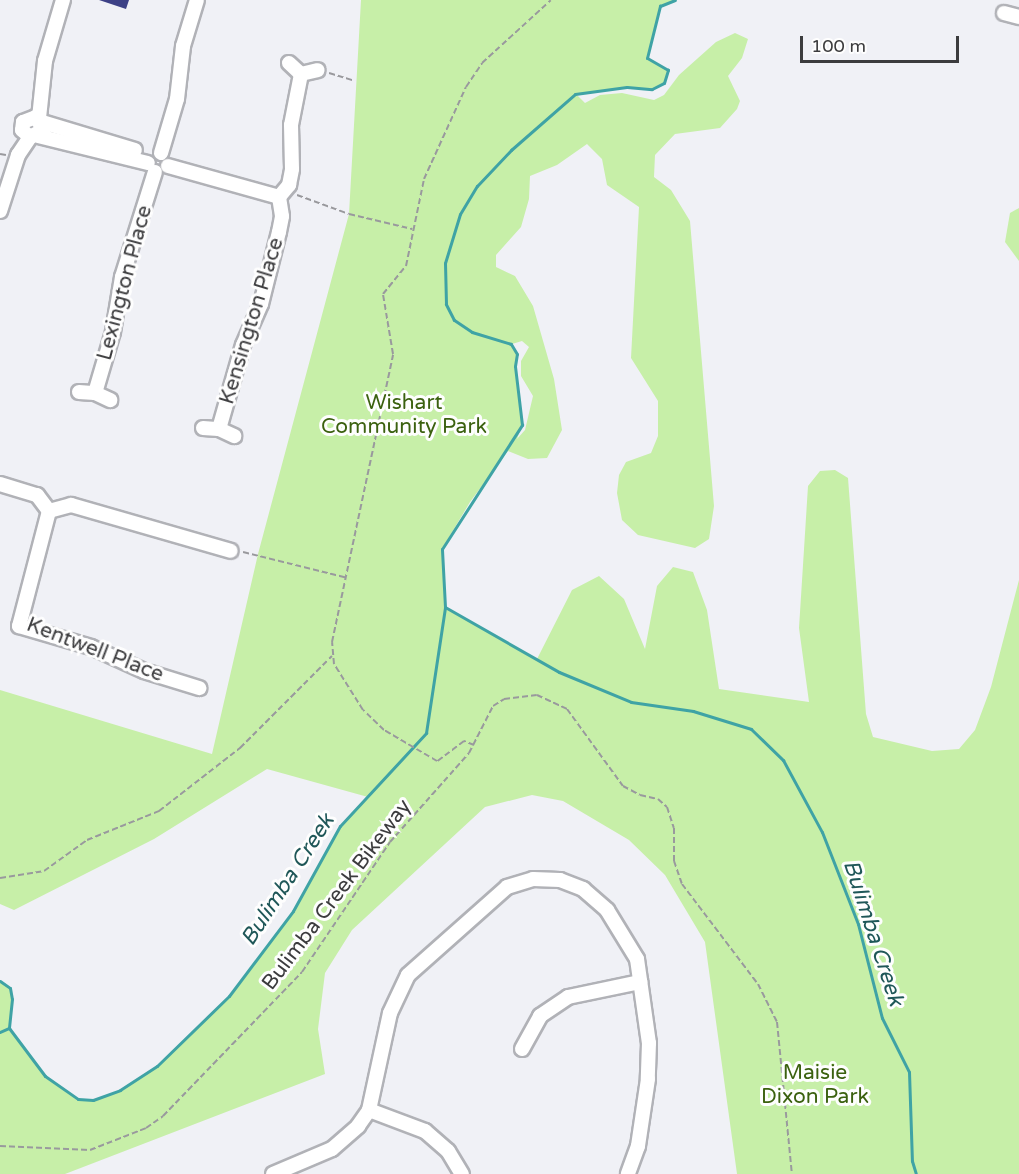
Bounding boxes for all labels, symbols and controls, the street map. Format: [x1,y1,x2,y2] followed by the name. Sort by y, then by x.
[803,24,962,62] scale bar
[811,35,866,57] text: 100 m
[92,203,158,363] street label: Lexington Place
[215,235,289,407] street label: Kensington Place
[321,390,487,440] park label: Wishart Community Park
[23,612,167,688] street label: Kentwell Place
[257,795,417,995] street label: Bulimba Creek Bikeway
[236,809,340,951] water label: Bulimba Creek
[837,857,909,1009] water label: Bulimba Creek
[761,1060,869,1110] park label: Maisie Dixon Park

